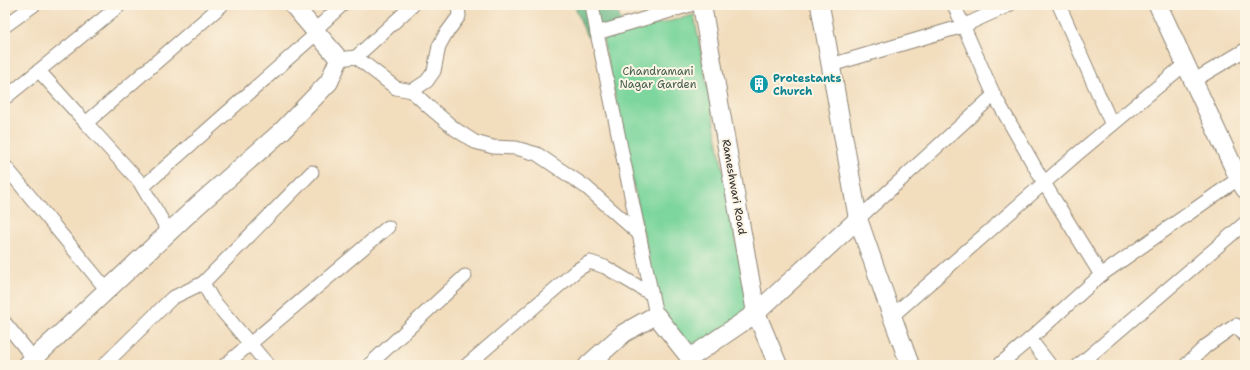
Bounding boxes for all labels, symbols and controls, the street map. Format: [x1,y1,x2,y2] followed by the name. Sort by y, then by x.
[620,64,697,92] park label: Chandramani Nagar Garden
[773,71,842,99] place label: Protestants Church
[748,73,770,95] building icon: Protestants Church
[718,138,750,236] street label: Rameshwari Road

